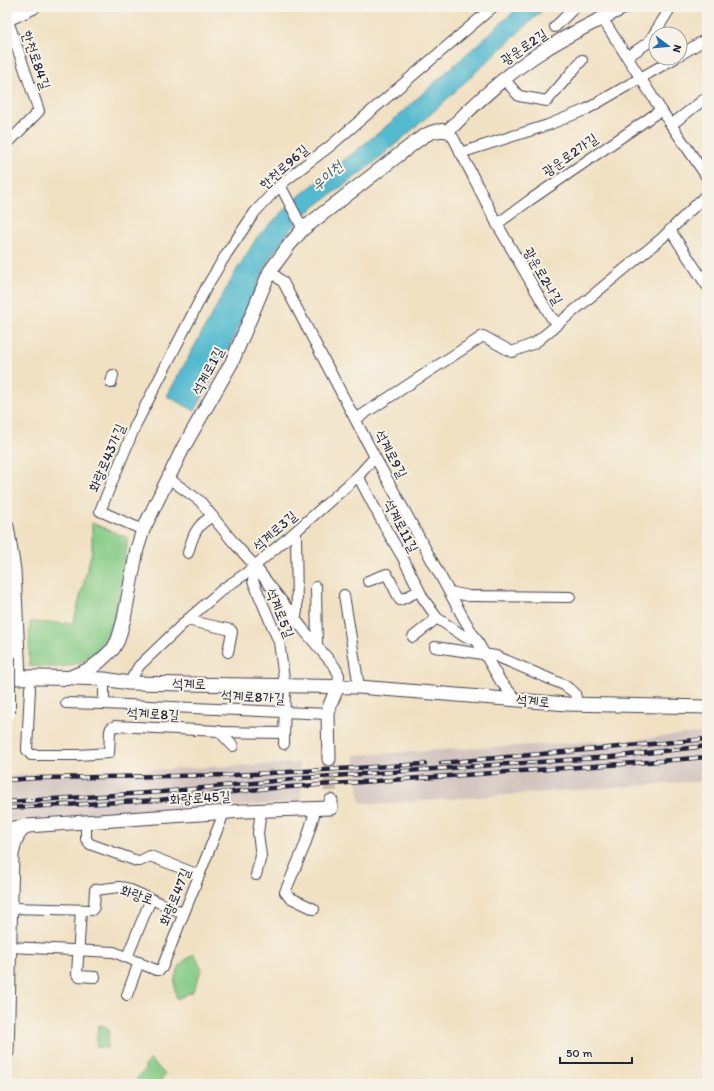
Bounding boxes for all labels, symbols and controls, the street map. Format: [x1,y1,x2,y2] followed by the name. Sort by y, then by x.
[498,25,551,69] street label: 광운로2길
[648,26,688,66] north arrow
[18,28,54,92] street label: 한천로84길
[670,43,684,54] text: N
[539,129,602,180] street label: 광운로2가길
[256,140,313,193] street label: 한천로96길
[308,156,348,195] water label: 우이천
[520,244,567,308] street label: 광운로2나길
[188,344,228,398] street label: 석계로1길
[85,421,129,495] street label: 화랑로43가길
[371,427,411,482] street label: 석계로9길
[380,496,422,556] street label: 석계로11길
[250,507,301,555] street label: 석계로3길
[262,586,298,641] street label: 석계로5길
[172,675,206,693] street label: 석계로
[221,687,286,707] street label: 석계로8가길
[515,691,551,711] street label: 석계로
[126,704,181,724] street label: 석계로8길
[169,787,232,809] street label: 화랑로45길
[156,865,194,928] street label: 화랑로47길
[118,882,156,908] street label: 화랑로
[560,1039,632,1065] scale bar
[566,1046,592,1060] text: 50 m

